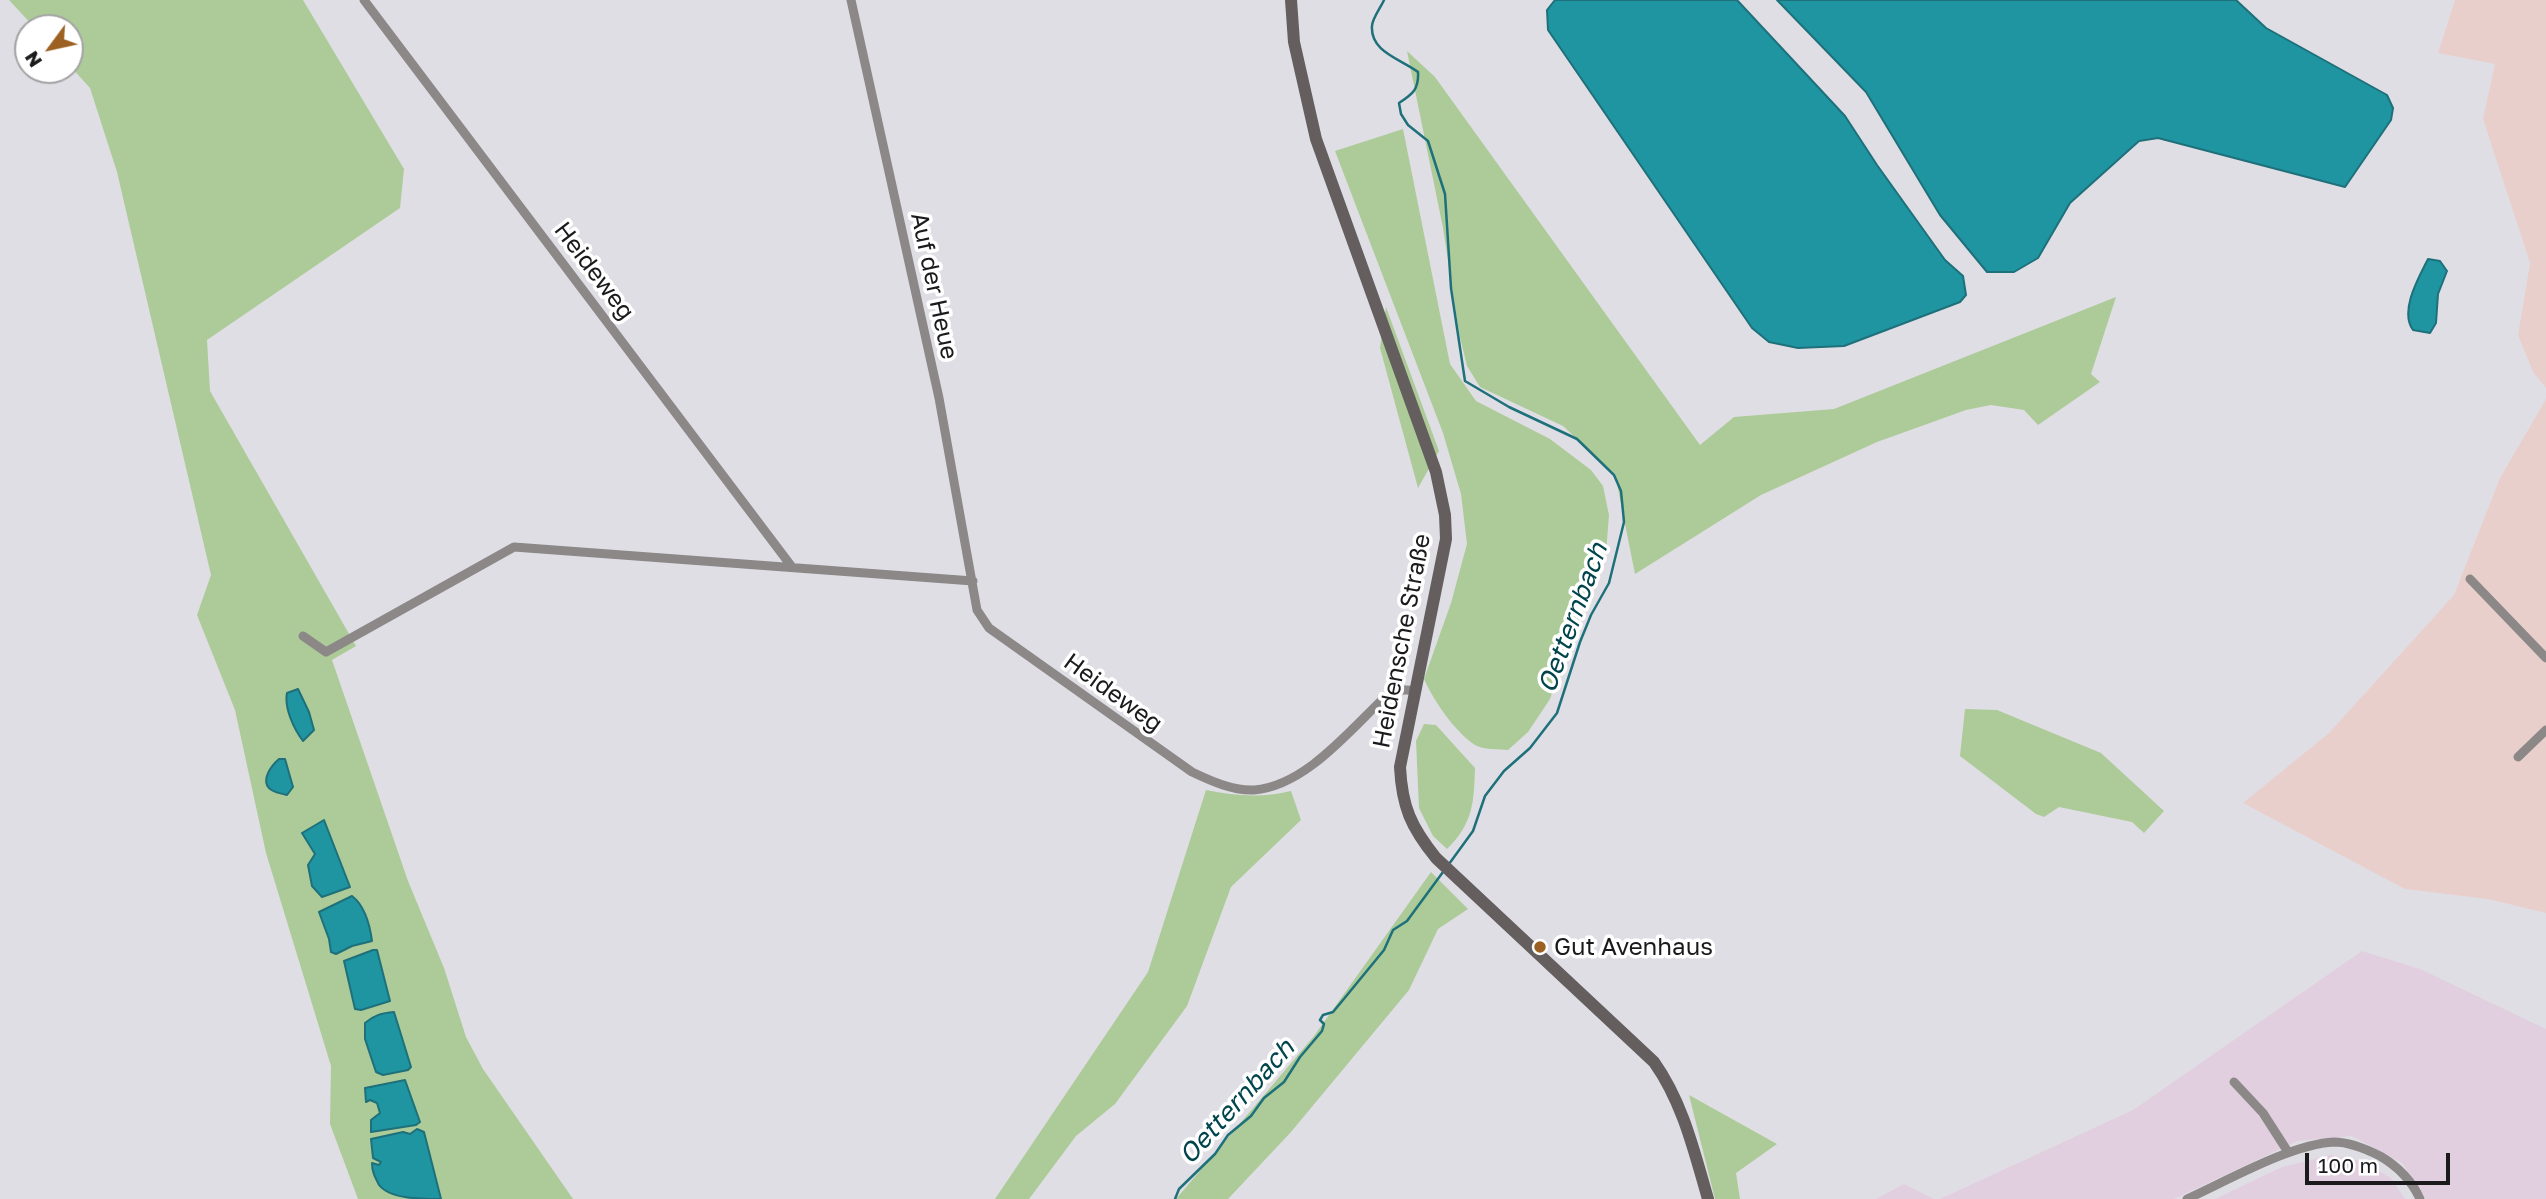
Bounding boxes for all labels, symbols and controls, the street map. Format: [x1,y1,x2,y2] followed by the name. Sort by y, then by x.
[14,14,84,84] north arrow
[19,47,46,72] text: N
[904,210,964,362] street label: Auf der Heue
[548,216,640,326] street label: Heideweg
[1367,531,1437,751] street label: Heidensche Straße
[1532,539,1614,697] water label: Oetternbach
[1058,648,1168,738] street label: Heideweg
[1554,933,1713,961] place label: Gut Avenhaus
[1532,939,1548,955] marker: Gut Avenhaus
[1173,1033,1301,1171] water label: Oetternbach
[2308,1140,2453,1184] scale bar
[2318,1152,2378,1178] text: 100 m

